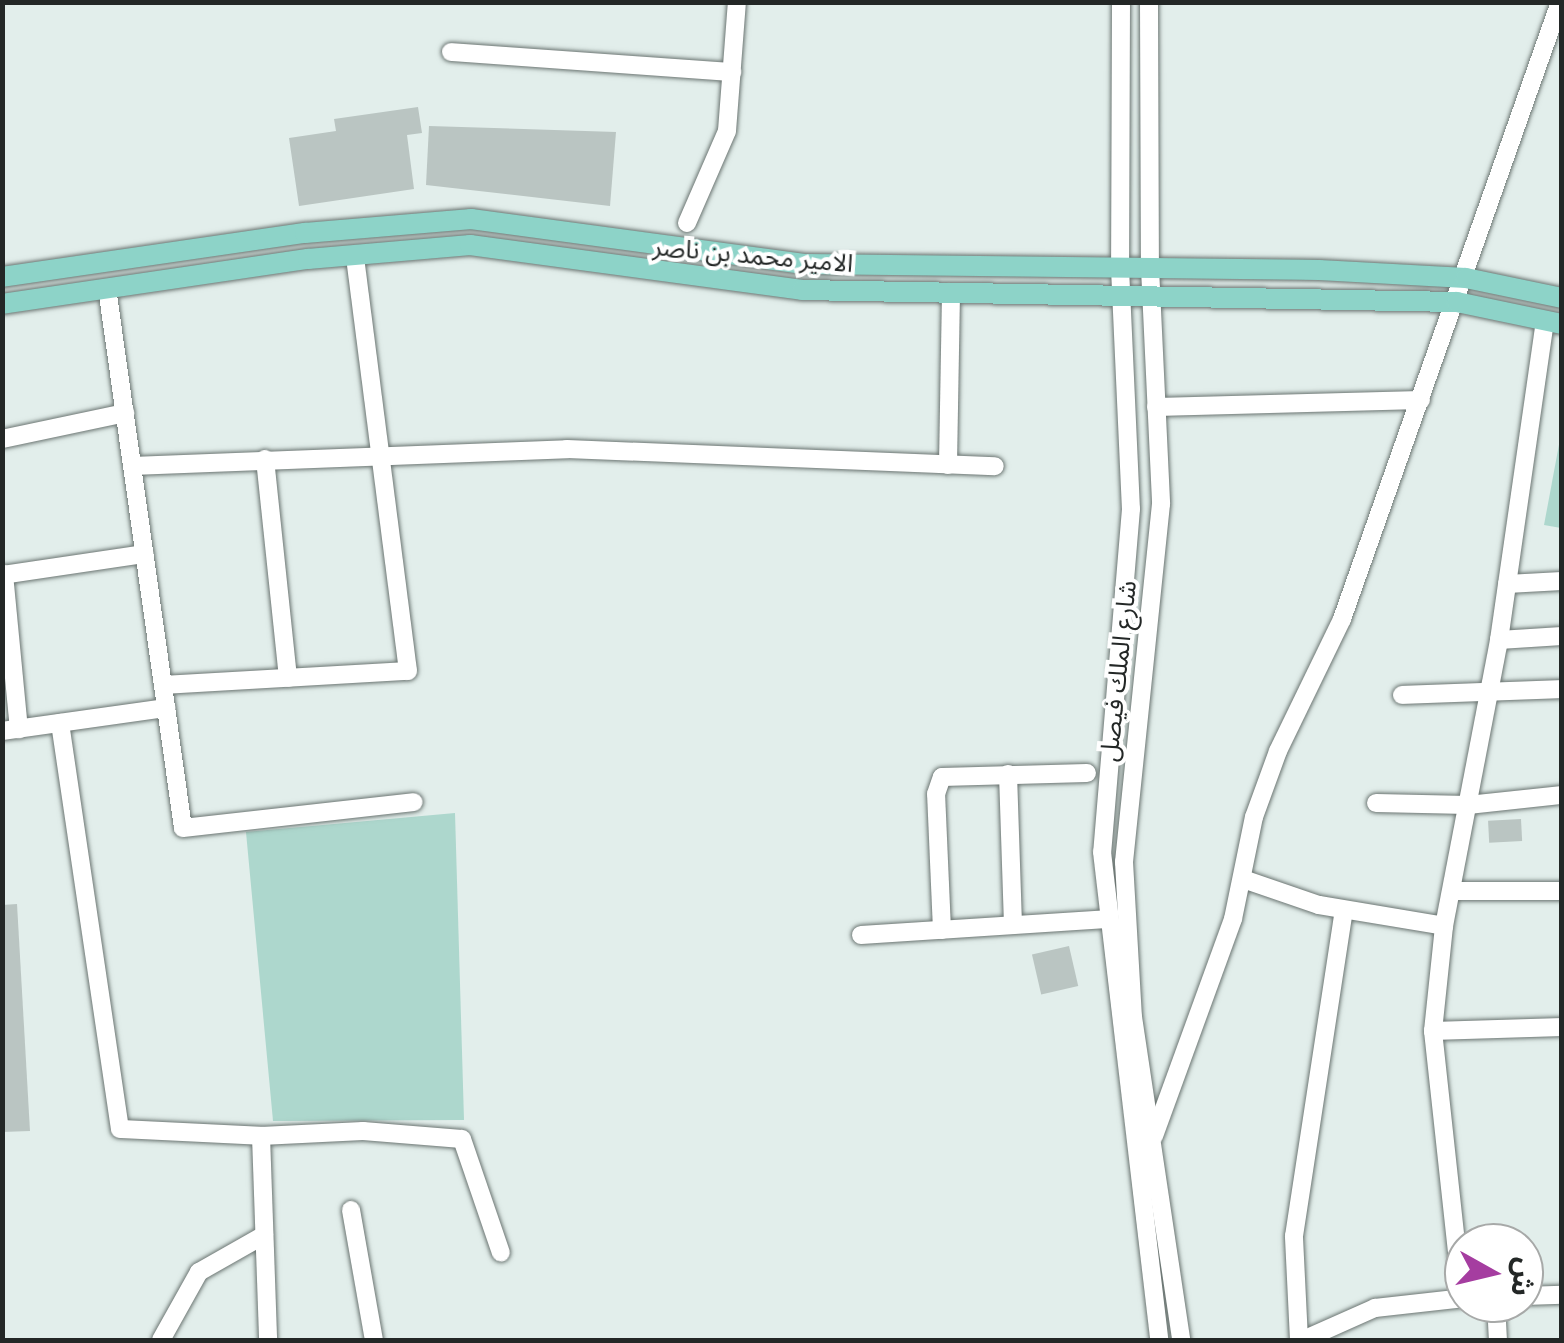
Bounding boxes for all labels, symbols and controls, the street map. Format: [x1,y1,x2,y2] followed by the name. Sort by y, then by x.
[652,232,854,280] street label: الامير محمد بن ناصر
[1095,579,1143,763] street label: شارع الملك فيصل
[1444,1223,1544,1323] north arrow
[1490,1254,1554,1300] text: ش

